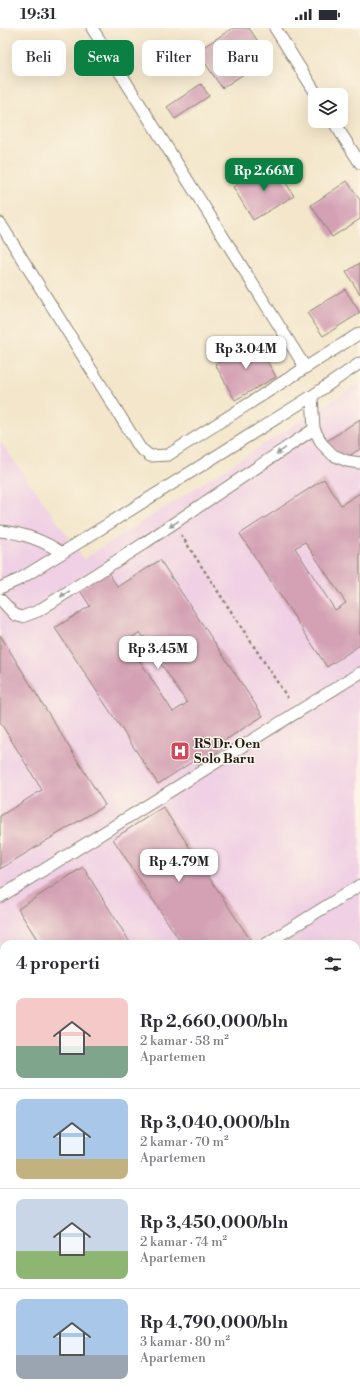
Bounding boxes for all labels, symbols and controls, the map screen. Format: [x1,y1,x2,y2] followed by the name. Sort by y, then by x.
[20,5,56,24] text: 19:31
[12,40,66,76] chip: Beli
[74,40,134,76] chip: Sewa
[142,40,205,76] chip: Filter
[213,40,273,76] chip: Baru
[308,88,348,128] map controls
[308,88,348,128] button: layers
[223,158,305,192] pin: Rp 2.66M
[234,163,294,179] text: Rp 2.66M
[205,336,287,370] pin: Rp 3.04M
[215,341,277,357] text: Rp 3.04M
[276,447,287,455] one-way arrow
[168,520,179,527] one-way arrow
[59,591,70,598] one-way arrow
[117,636,199,670] pin: Rp 3.45M
[128,641,188,657] text: Rp 3.45M
[194,736,260,767] place label: RS Dr. Oen Solo Baru
[169,740,191,762] hospital icon: RS Dr. Oen Solo Baru
[138,849,220,883] pin: Rp 4.79M
[149,854,209,870] text: Rp 4.79M
[16,953,100,975] text: 4 properti
[322,953,344,975] icon: filters
[140,1011,288,1033] text: Rp 2,660,000/bln
[48,1014,96,1062] icon: home
[140,1033,229,1049] text: 2 kamar · 58 m²
[140,1049,206,1065] text: Apartemen
[140,1112,290,1134] text: Rp 3,040,000/bln
[48,1115,96,1163] icon: home
[140,1134,228,1150] text: 2 kamar · 70 m²
[140,1150,206,1166] text: Apartemen
[140,1212,288,1234] text: Rp 3,450,000/bln
[48,1215,96,1263] icon: home
[140,1234,227,1250] text: 2 kamar · 74 m²
[140,1250,206,1266] text: Apartemen
[140,1312,288,1334] text: Rp 4,790,000/bln
[48,1315,96,1363] icon: home
[140,1334,230,1350] text: 3 kamar · 80 m²
[140,1350,206,1366] text: Apartemen

